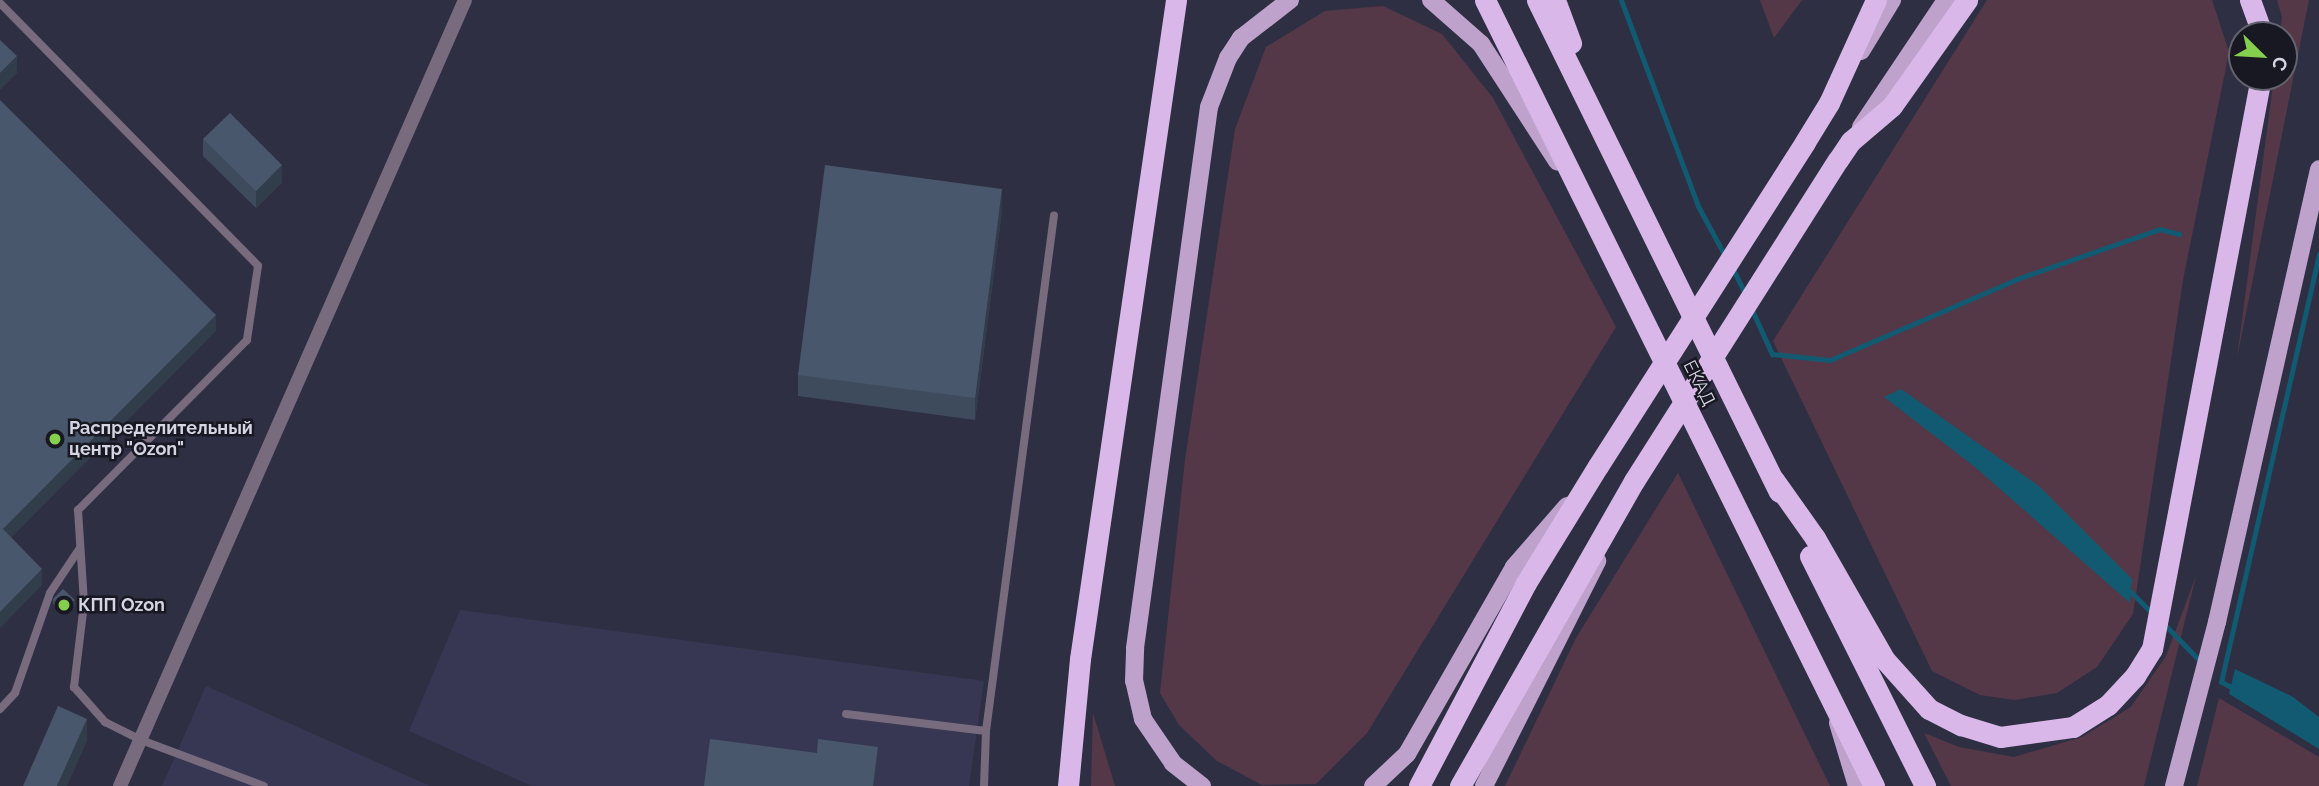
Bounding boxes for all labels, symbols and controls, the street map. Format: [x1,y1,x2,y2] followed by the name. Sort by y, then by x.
[2228,21,2298,91] north arrow
[2268,53,2293,74] text: С
[1678,357,1720,409] street label: ЕКАД
[69,418,253,460] place label: Распределительный центр "Ozon"
[47,431,63,447] marker: Распределительный центр "Ozon"
[78,594,165,616] place label: КПП Ozon
[56,597,72,613] marker: КПП Ozon

